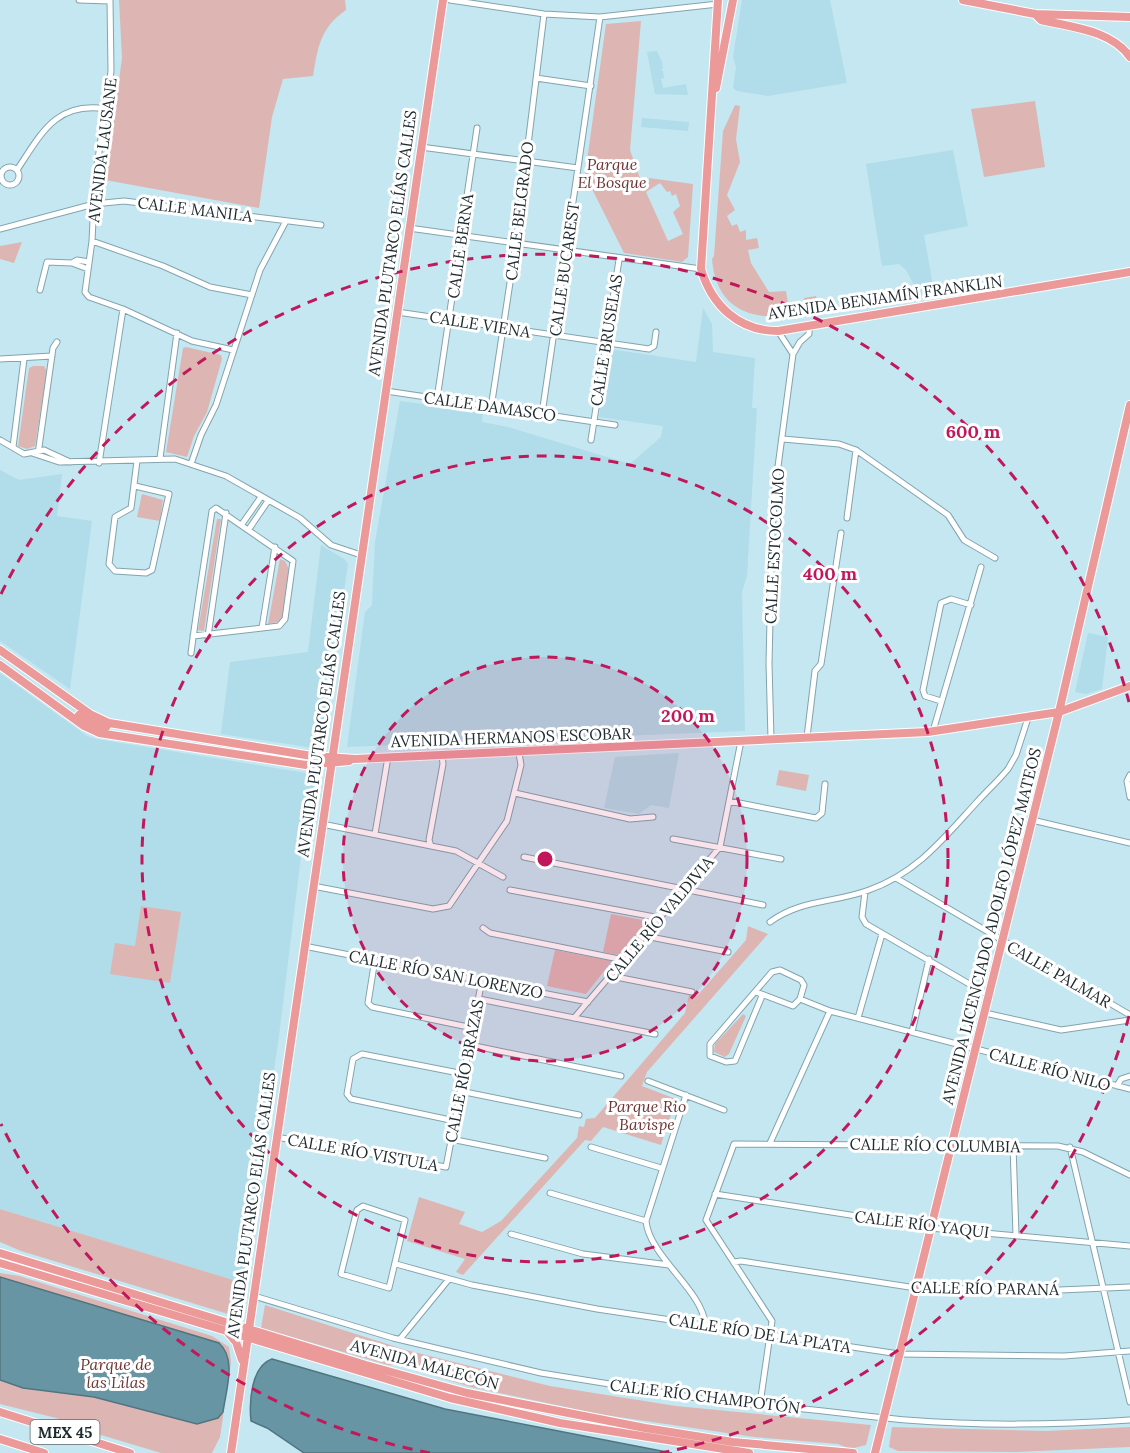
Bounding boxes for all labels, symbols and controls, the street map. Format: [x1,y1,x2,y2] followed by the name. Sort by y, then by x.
[83,76,121,225] street label: AVENIDA LAUSANE
[363,109,421,378] street label: AVENIDA PLUTARCO ELÍAS CALLES
[501,140,537,282] street label: CALLE BELGRADO
[577,154,647,192] park label: Parque El Bosque
[443,191,477,300] street label: CALLE BERNA
[136,192,255,226] street label: CALLE MANILA
[545,200,583,338] street label: CALLE BUCAREST
[765,271,1004,324] street label: AVENIDA BENJAMÍN FRANKLIN
[586,273,626,407] street label: CALLE BRUSELAS
[428,306,533,342] street label: CALLE VIENA
[423,387,557,425] street label: CALLE DAMASCO
[946,420,1001,443] text: 600 m
[760,468,788,624] street label: CALLE ESTOCOLMO
[803,562,857,585] text: 400 m
[292,590,350,859] street label: AVENIDA PLUTARCO ELÍAS CALLES
[661,704,715,727] text: 200 m
[389,723,633,751] street label: AVENIDA HERMANOS ESCOBAR
[937,746,1045,1107] street label: AVENIDA LICENCIADO ADOLFO LÓPEZ MATEOS
[535,849,555,869] centre of rings
[601,851,718,986] street label: CALLE RÍO VALDIVIA
[1003,936,1115,1012] street label: CALLE PALMAR
[347,945,545,1003] street label: CALLE RÍO SAN LORENZO
[440,998,488,1144] street label: CALLE RÍO BRAZAS
[987,1043,1113,1095] street label: CALLE RÍO NILO
[222,1071,280,1340] street label: AVENIDA PLUTARCO ELÍAS CALLES
[608,1096,686,1134] park label: Parque Rio Bavispe
[286,1129,441,1175] street label: CALLE RÍO VISTULA
[850,1134,1021,1157] street label: CALLE RÍO COLUMBIA
[854,1206,990,1242] street label: CALLE RÍO YAQUI
[911,1277,1060,1299] street label: CALLE RÍO PARANÁ
[667,1309,853,1357] street label: CALLE RÍO DE LA PLATA
[348,1334,502,1393] street label: AVENIDA MALECÓN
[80,1354,152,1392] park label: Parque de las Lilas
[609,1374,801,1418] street label: CALLE RÍO CHAMPOTÓN
[31,1420,100,1444] road number: MEX 45

